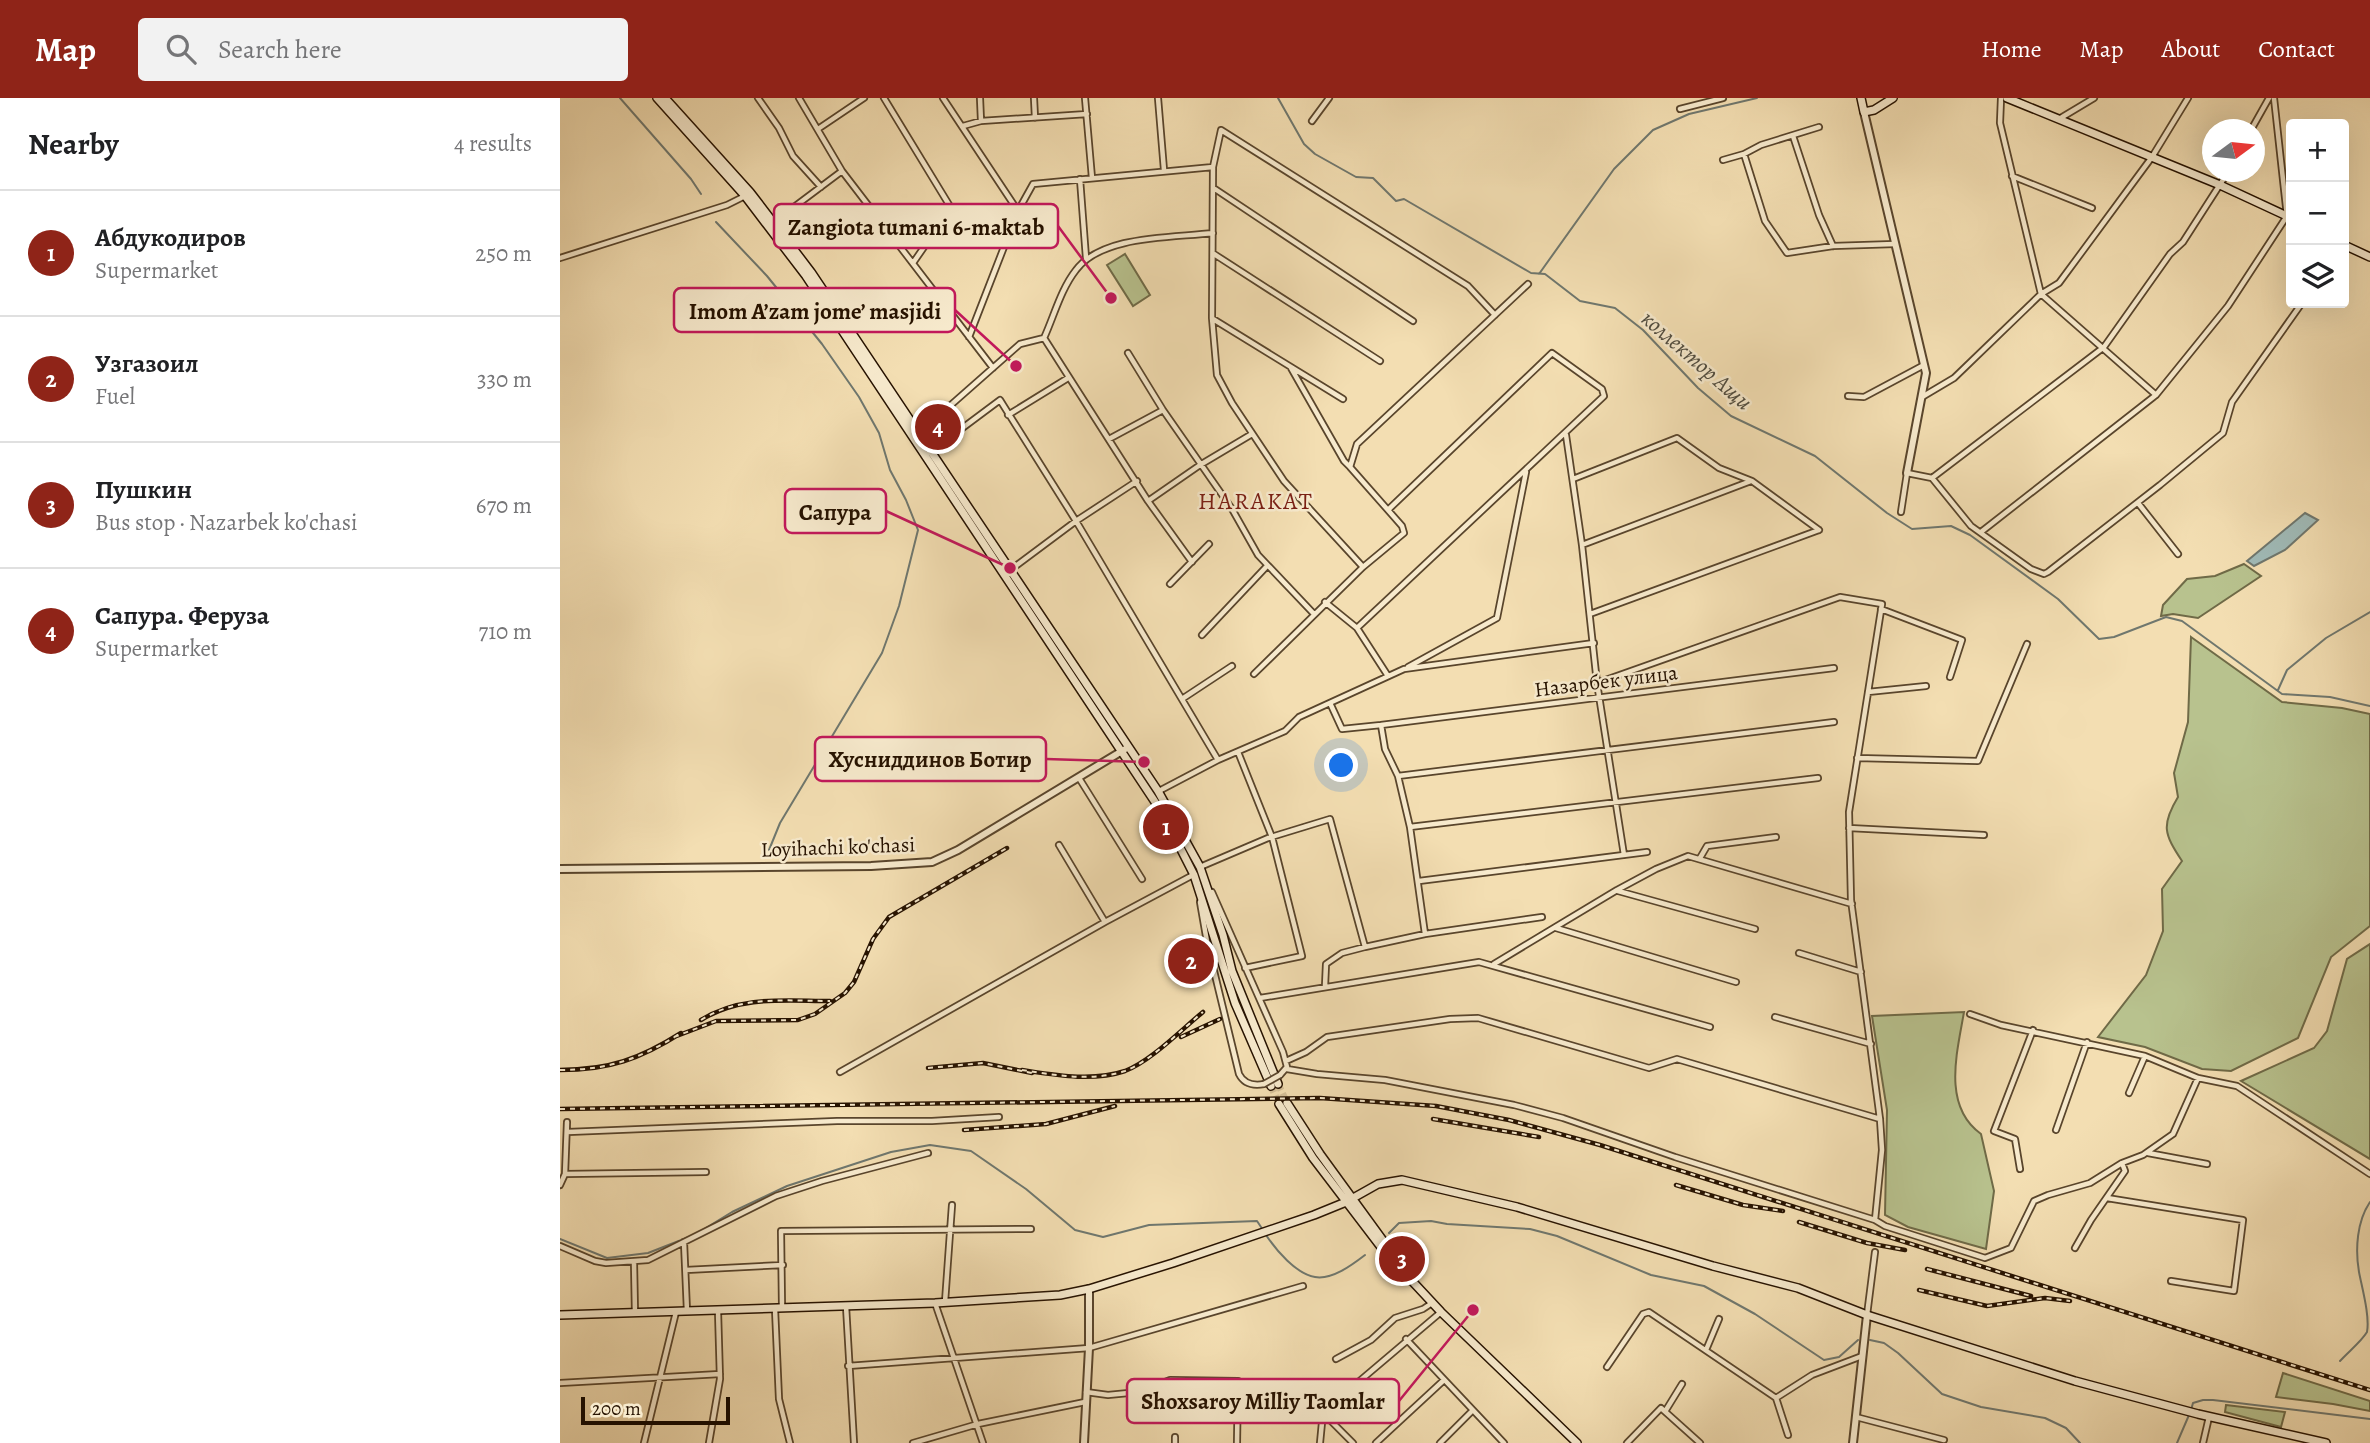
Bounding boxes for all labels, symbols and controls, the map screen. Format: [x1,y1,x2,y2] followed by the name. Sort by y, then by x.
[138,18,628,81] search box
[35,27,96,72] text: Map
[162,30,200,68] icon: search
[218,32,342,67] text: Search here
[1981,33,2042,65] text: Home
[2080,33,2124,65] text: Map
[2162,33,2220,65] text: About
[2258,33,2335,65] text: Contact
[2202,119,2265,182] north arrow
[2286,119,2349,308] map controls
[2286,119,2349,182] button: +
[28,124,119,164] text: Nearby
[454,128,532,159] text: 4 results
[2286,182,2349,245] button: −
[774,204,1058,248] callout: Zangiota tumani 6-maktab
[788,212,1044,243] text: Zangiota tumani 6-maktab
[95,220,246,255] text: Абдукодиров
[47,238,55,269] text: 1
[475,238,532,269] text: 250 m
[2286,245,2349,308] button: layers
[95,255,218,286] text: Supermarket
[674,288,955,332] callout: Imom A’zam jome’ masjidi
[689,296,941,327] text: Imom A’zam jome’ masjidi
[1634,303,1759,417] water label: коллектор Ащи
[95,346,198,381] text: Узгазоил
[45,364,57,395] text: 2
[477,364,532,395] text: 330 m
[95,381,135,412] text: Fuel
[915,401,961,453] pin: 4
[95,472,192,507] text: Пушкин
[1198,485,1314,517] district label: HARAKAT
[785,489,886,533] callout: Сапура
[46,490,56,521] text: 3
[476,490,532,521] text: 670 m
[799,497,871,528] text: Сапура
[95,507,358,538] text: Bus stop · Nazarbek ko'chasi
[95,598,269,633] text: Сапура. Феруза
[46,616,56,647] text: 4
[479,616,532,647] text: 710 m
[95,633,218,664] text: Supermarket
[1533,658,1680,704] street label: Назарбек улица
[815,737,1046,781] callout: Хусниддинов Ботир
[828,744,1032,775] text: Хусниддинов Ботир
[1324,748,1358,782] your location
[1143,801,1189,853] pin: 1
[760,830,916,864] street label: Loyihachi ko'chasi
[1168,935,1214,987] pin: 2
[1379,1233,1425,1285] pin: 3
[1127,1379,1399,1423] callout: Shoxsaroy Milliy Taomlar
[1141,1386,1386,1417] text: Shoxsaroy Milliy Taomlar
[581,1394,730,1426] scale bar
[592,1396,641,1422] text: 200 m

